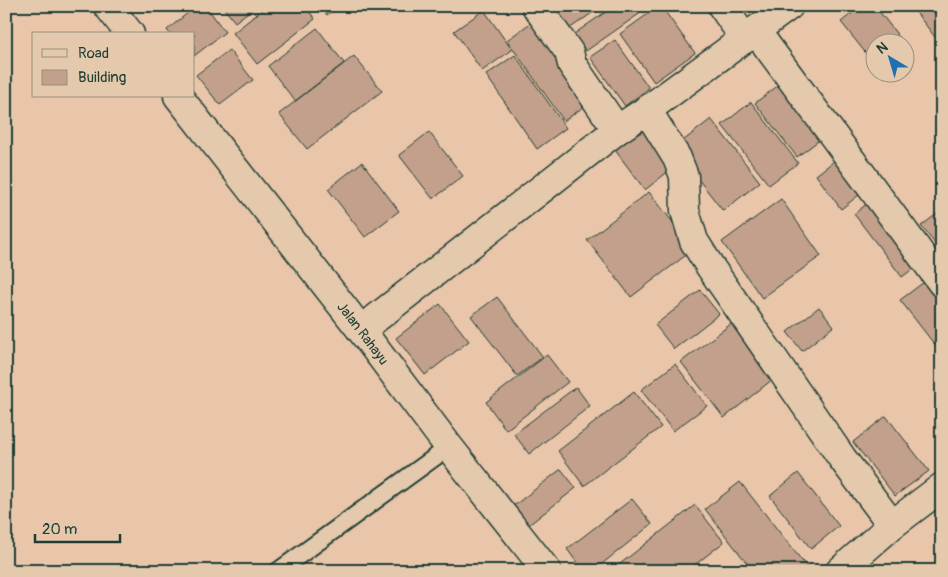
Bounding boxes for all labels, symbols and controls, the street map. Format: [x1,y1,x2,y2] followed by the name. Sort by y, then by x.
[32,32,195,98] legend
[866,32,916,82] north arrow
[873,39,891,58] text: N
[78,44,109,63] text: Road
[78,68,126,87] text: Building
[333,299,392,368] street label: Jalan Rahayu
[35,512,120,544] scale bar
[42,520,77,539] text: 20 m

